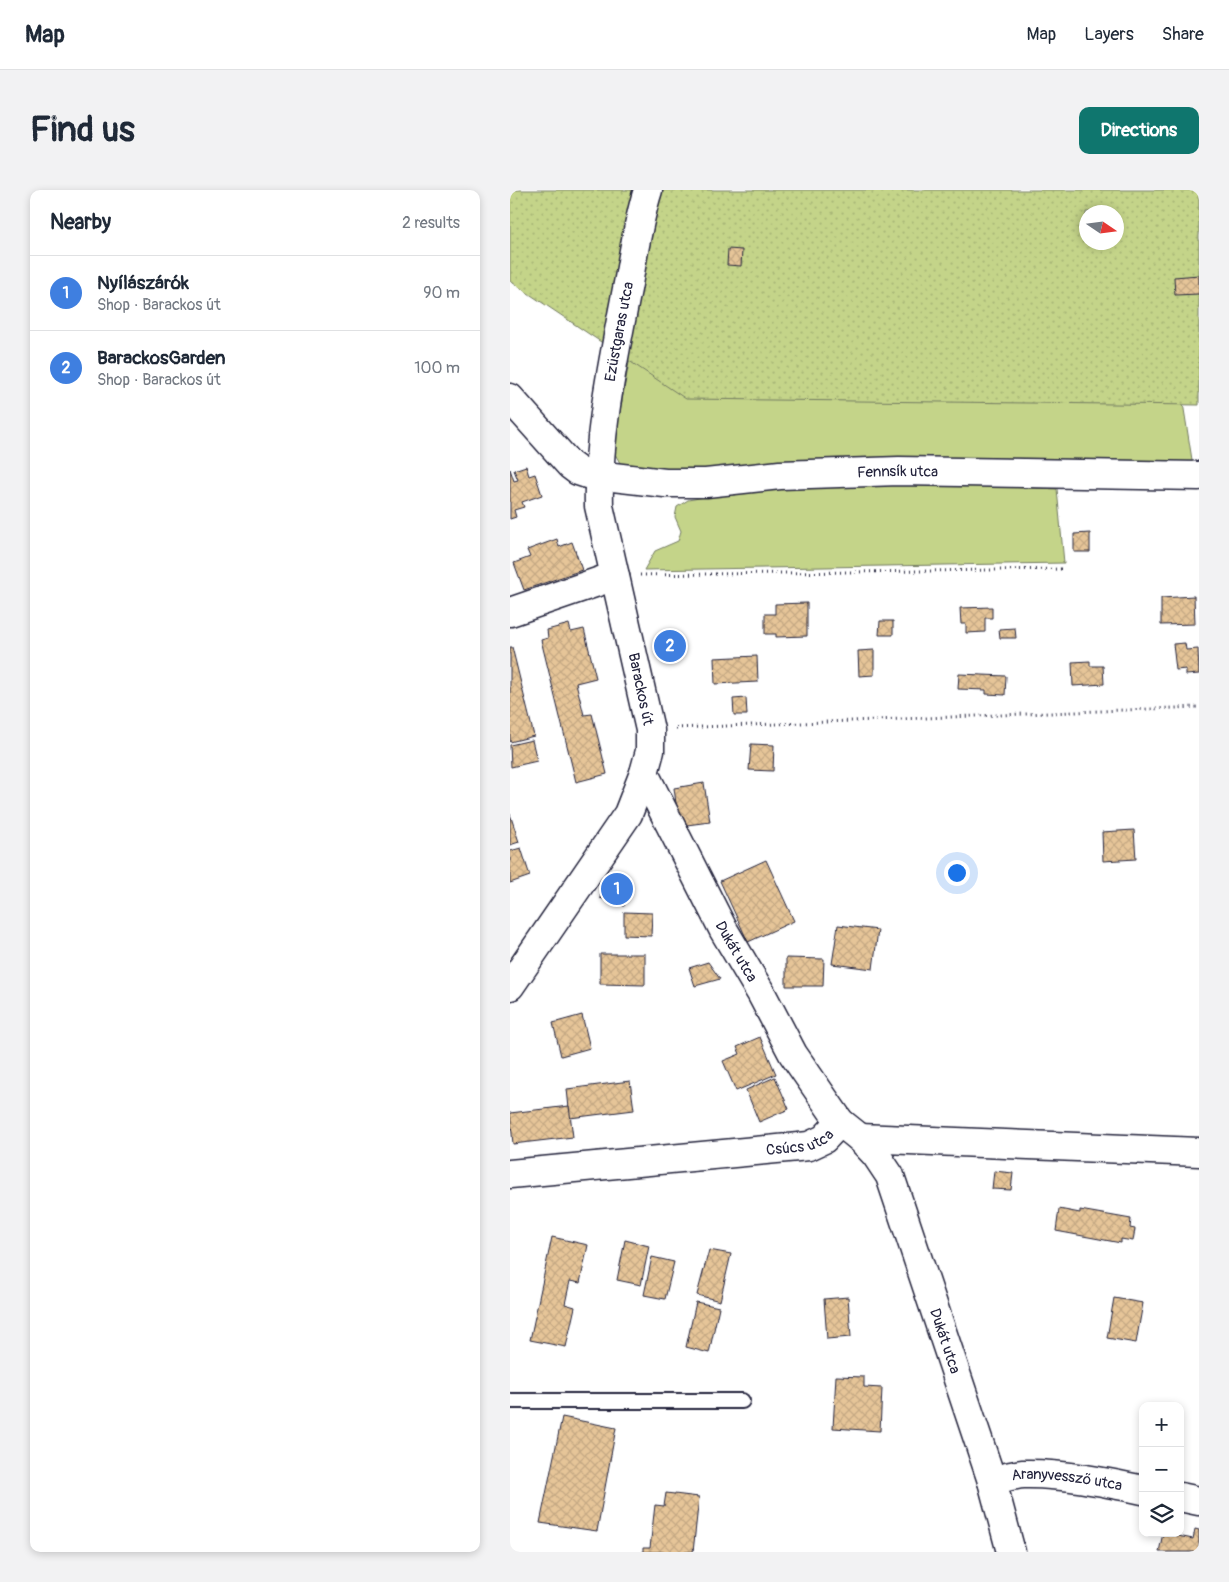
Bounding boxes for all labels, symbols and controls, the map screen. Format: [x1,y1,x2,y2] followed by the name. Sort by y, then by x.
[25,20,65,49] text: Map
[1027,23,1056,46] text: Map
[1084,23,1134,46] text: Layers
[1162,23,1204,46] text: Share
[1079,107,1199,154] button: Directions
[30,108,135,152] text: Find us
[1079,205,1124,250] north arrow
[50,209,111,236] text: Nearby
[402,213,460,233] text: 2 results
[97,271,189,295] text: Nyílászárók
[601,280,638,383] street label: Ezüstgaras utca
[63,283,69,303] text: 1
[423,283,460,303] text: 90 m
[97,295,221,315] text: Shop · Barackos út
[97,346,226,370] text: BarackosGarden
[62,358,70,378] text: 2
[414,358,460,378] text: 100 m
[97,370,221,390] text: Shop · Barackos út
[857,462,938,482] street label: Fennsík utca
[654,627,686,665] pin: 2
[624,651,658,728] street label: Barackos út
[944,860,970,886] your location
[601,870,633,908] pin: 1
[711,918,761,986] street label: Dukát utca
[765,1126,838,1160] street label: Csúcs utca
[925,1306,964,1376] street label: Dukát utca
[1139,1402,1184,1537] map controls
[1139,1402,1184,1447] button: +
[1139,1447,1184,1492] button: −
[1010,1465,1124,1495] street label: Aranyvessző utca
[1139,1492,1184,1537] button: layers

